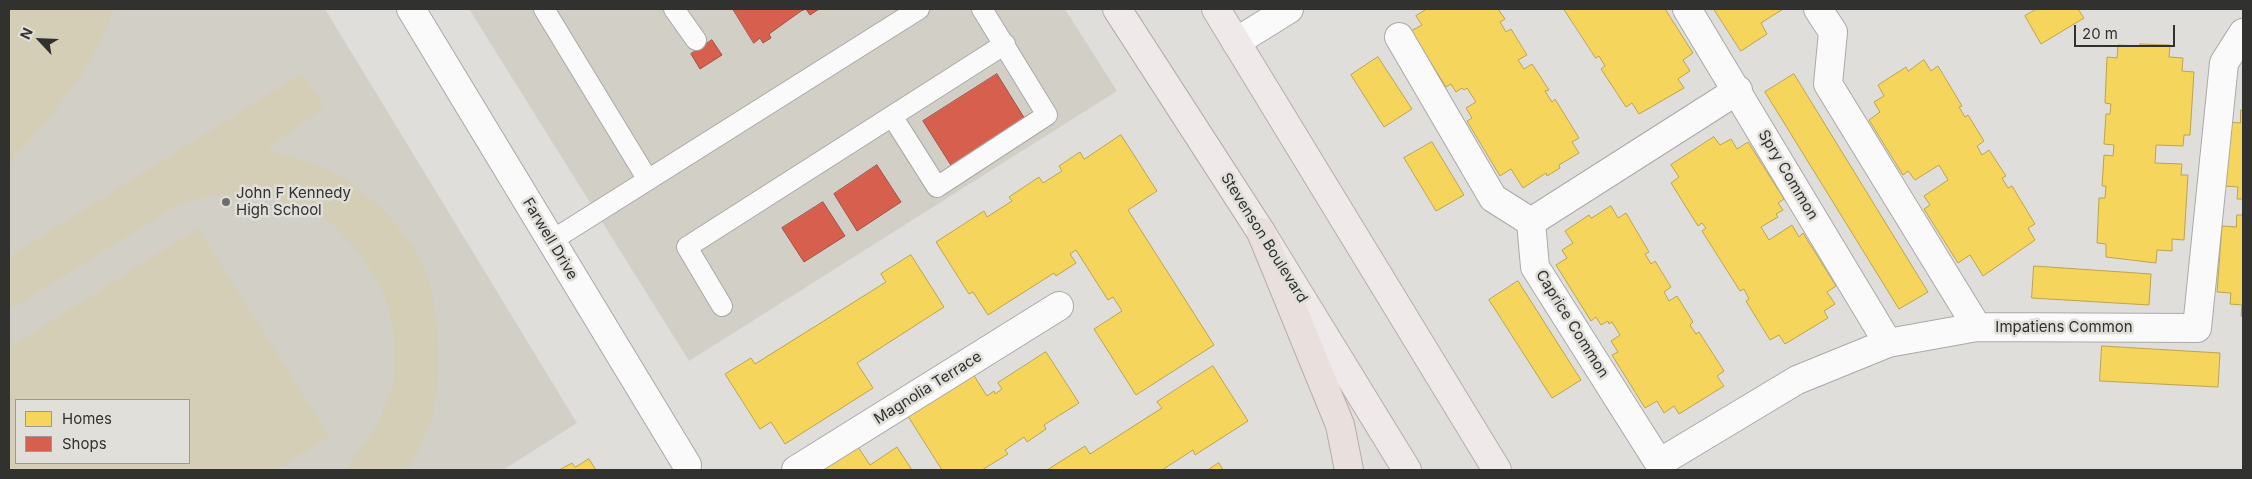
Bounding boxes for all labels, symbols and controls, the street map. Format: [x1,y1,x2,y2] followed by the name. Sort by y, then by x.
[15,15,65,65] north arrow
[2077,15,2178,47] scale bar
[2082,24,2118,43] text: 20 m
[16,25,36,42] text: N
[1754,127,1822,223] street label: Spry Common
[1217,170,1311,306] street label: Stevenson Boulevard
[236,184,351,219] place label: John F Kennedy High School
[519,195,581,283] street label: Farwell Drive
[220,196,232,208] marker: John F Kennedy High School
[1532,267,1612,381] street label: Caprice Common
[1995,318,2133,336] street label: Impatiens Common
[871,348,985,428] street label: Magnolia Terrace
[15,399,190,464] legend
[62,409,112,428] text: Homes
[62,434,107,453] text: Shops

